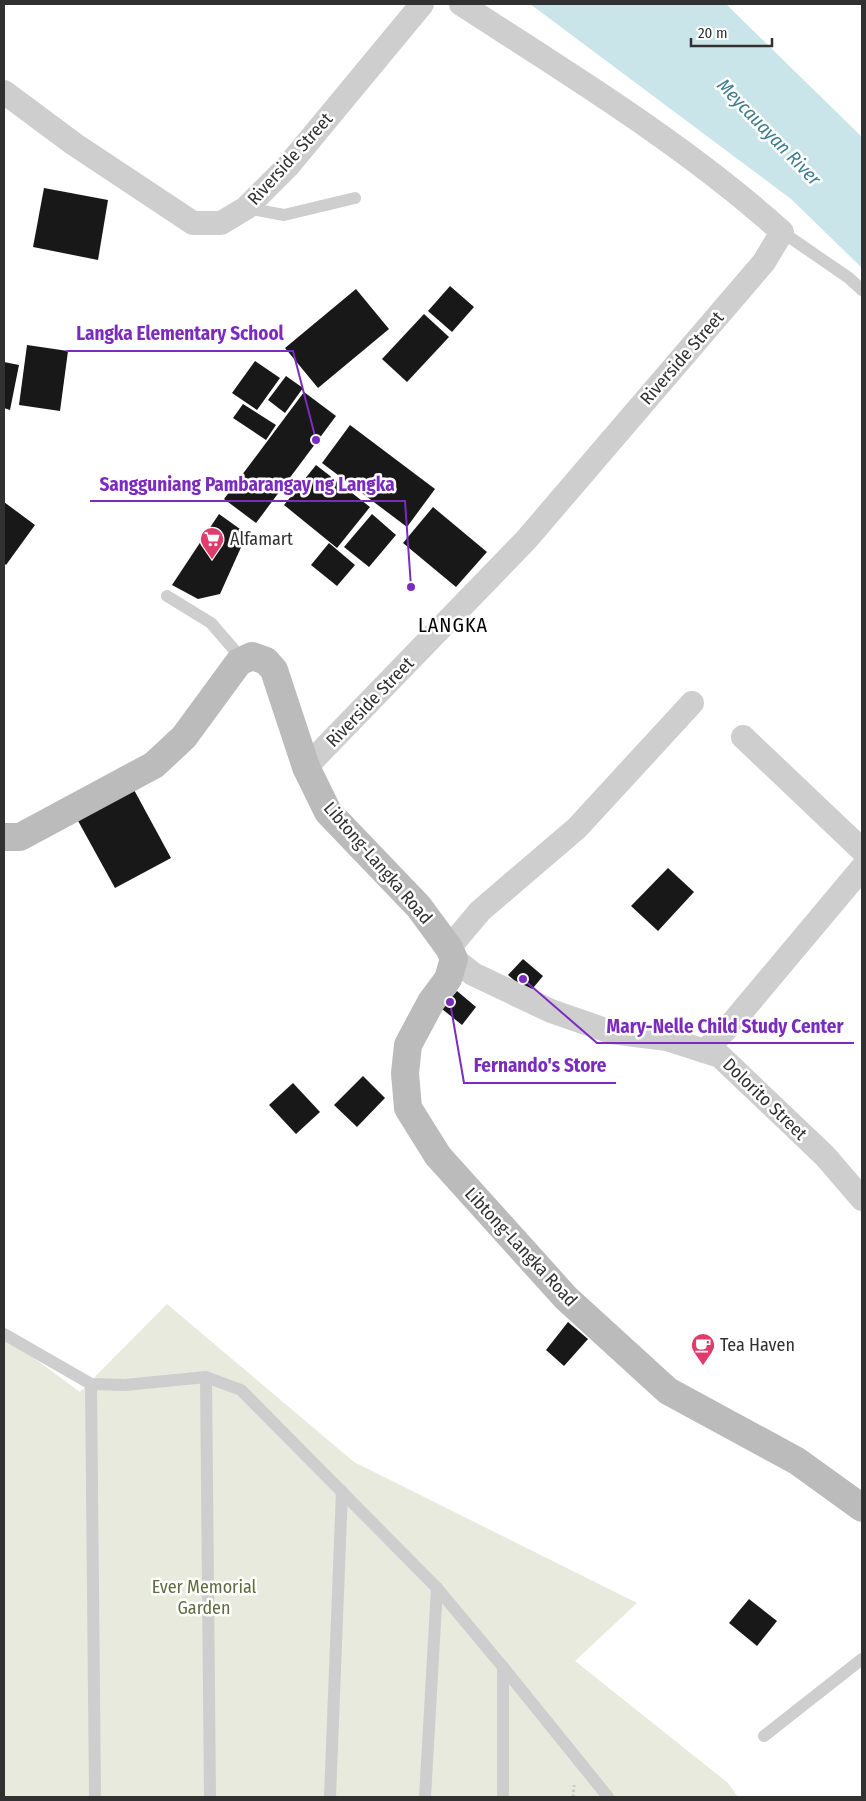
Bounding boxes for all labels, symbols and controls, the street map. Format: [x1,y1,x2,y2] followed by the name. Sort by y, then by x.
[691,15,772,47] scale bar
[698,24,728,42] text: 20 m
[712,74,827,191] water label: Meycauayan River
[243,108,337,210] street label: Riverside Street
[635,307,729,409] street label: Riverside Street
[66,317,293,351] callout: Langka Elementary School
[76,322,285,345] text: Langka Elementary School
[90,467,405,501] callout: Sangguniang Pambarangay ng Langka
[99,473,395,496] text: Sangguniang Pambarangay ng Langka
[199,526,225,560] supermarket icon: Alfamart
[230,528,293,550] place label: Alfamart
[418,613,488,637] district label: LANGKA
[322,652,418,752] street label: Riverside Street
[319,797,437,929] street label: Libtong-Langka Road
[597,1009,854,1043] callout: Mary-Nelle Child Study Center
[607,1015,844,1038] text: Mary-Nelle Child Study Center
[464,1049,616,1083] callout: Fernando's Store
[718,1053,812,1145] street label: Dolorito Street
[474,1054,607,1077] text: Fernando's Store
[460,1183,582,1311] street label: Libtong-Langka Road
[690,1332,716,1366] cafe icon: Tea Haven
[720,1334,795,1356] place label: Tea Haven
[152,1576,257,1619] park label: Ever Memorial Garden

